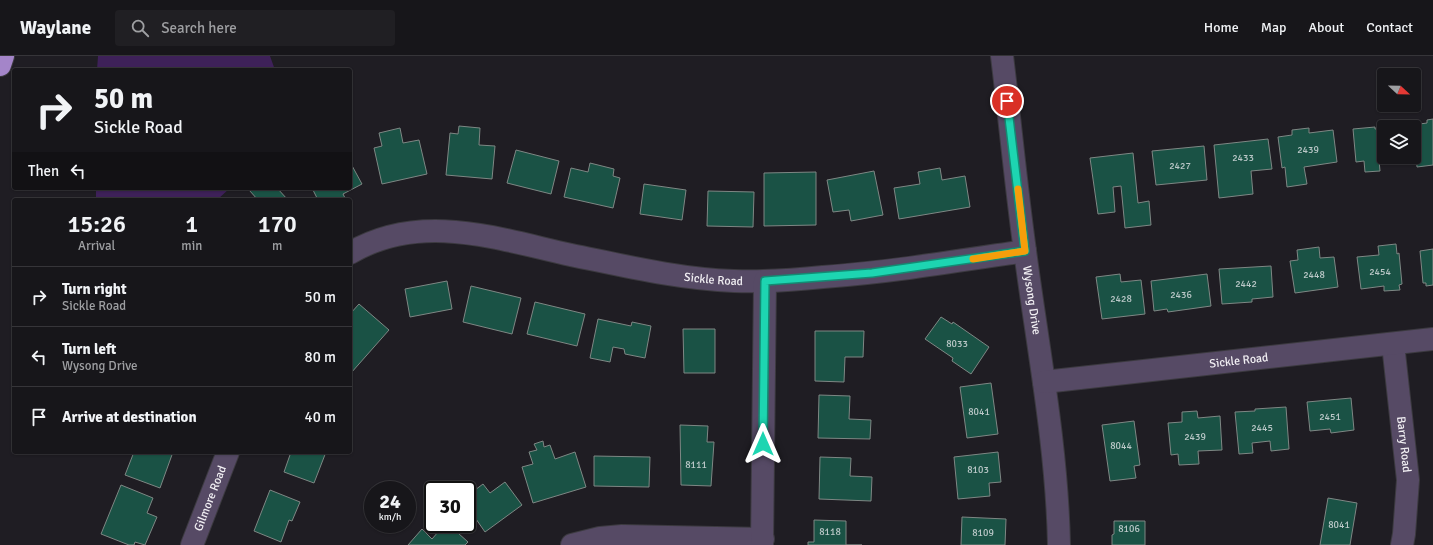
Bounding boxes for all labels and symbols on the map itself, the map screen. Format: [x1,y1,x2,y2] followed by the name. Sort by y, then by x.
[1377,68,1421,112] north arrow
[990,84,1024,118] pin
[1297,144,1319,156] house number: 2439
[1232,152,1254,164] house number: 2433
[1169,160,1191,172] house number: 2427
[1019,265,1044,336] street label: Wysong Drive
[1369,266,1391,278] house number: 2454
[1303,269,1325,281] house number: 2448
[683,270,743,289] street label: Sickle Road
[1235,278,1257,290] house number: 2442
[1170,289,1192,301] house number: 2436
[1110,293,1132,305] house number: 2428
[946,338,968,350] house number: 8033
[1209,350,1269,372] street label: Sickle Road
[968,406,990,418] house number: 8041
[1319,411,1341,423] house number: 2451
[1393,416,1414,473] street label: Barry Road
[1251,422,1273,434] house number: 2445
[742,423,784,465] position arrow
[1184,431,1206,443] house number: 2439
[1110,440,1132,452] house number: 8044
[685,459,707,471] house number: 8111
[191,464,230,533] street label: Gilmore Road
[967,464,989,476] house number: 8103
[424,481,476,533] speed limit sign: 30
[1328,519,1350,531] house number: 8041
[1118,523,1140,535] house number: 8106
[819,526,841,538] house number: 8118
[972,527,994,539] house number: 8109

